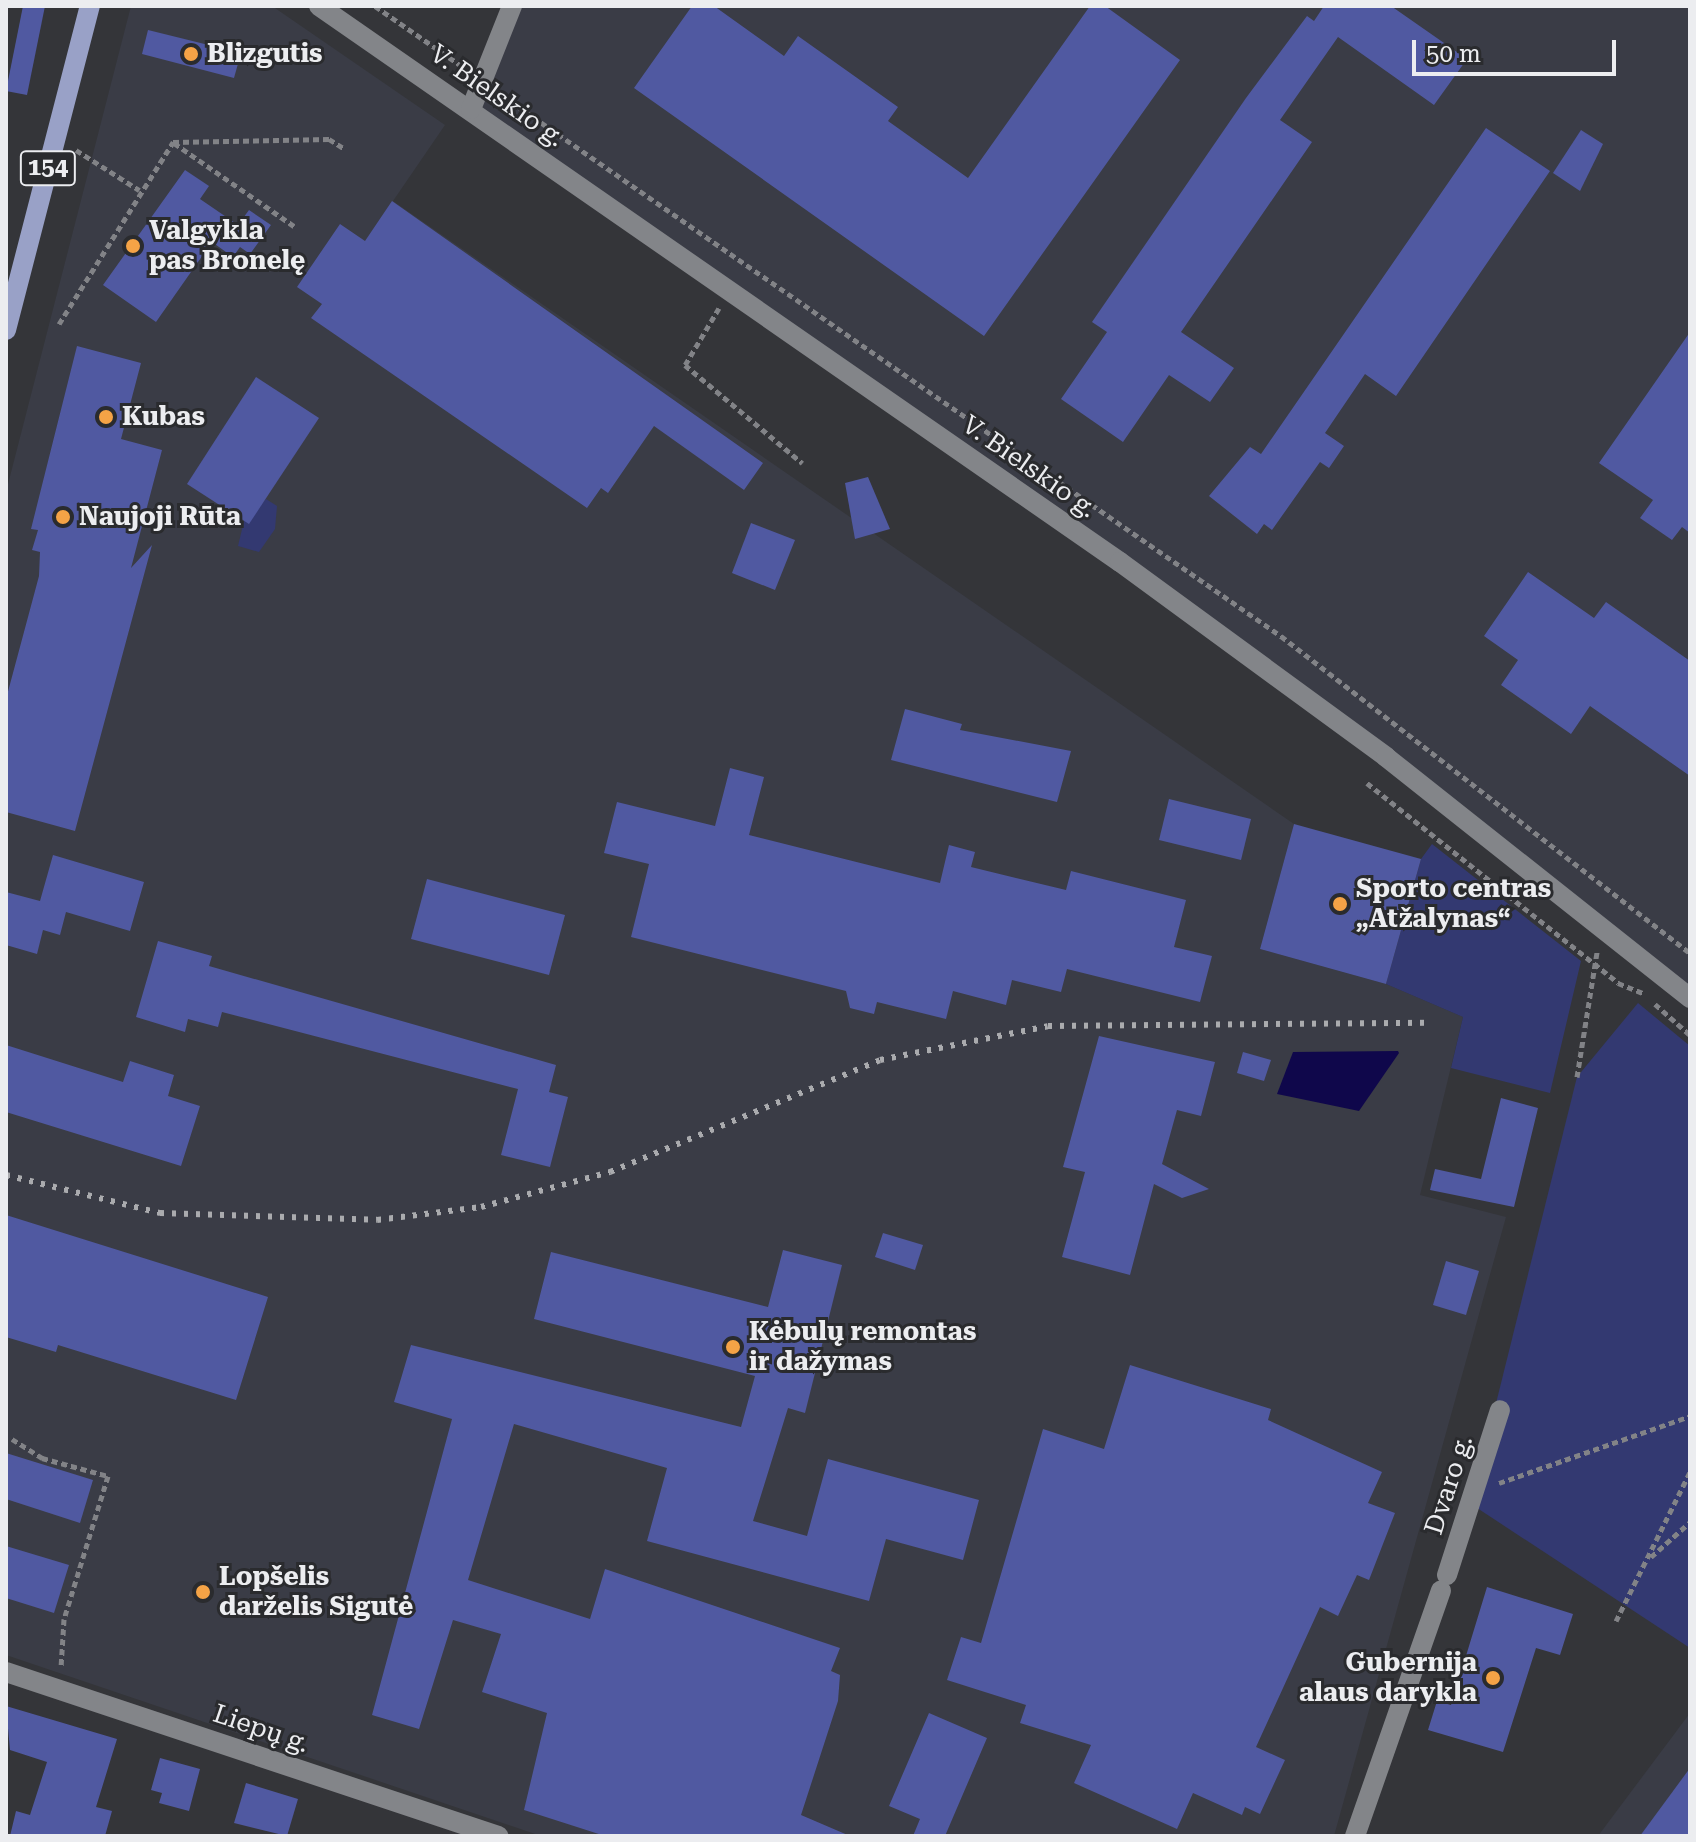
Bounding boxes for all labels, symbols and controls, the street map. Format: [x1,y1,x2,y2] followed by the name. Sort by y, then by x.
[1416,24,1620,74] scale bar
[207,38,323,70] place label: Blizgutis
[424,38,570,154] street label: V. Bielskio g.
[1426,40,1481,68] text: 50 m
[182,45,200,63] marker: Blizgutis
[18,148,78,188] road number: 154
[149,215,305,276] place label: Valgykla pas Bronelę
[124,237,142,255] marker: Valgykla pas Bronelę
[122,401,205,433] place label: Kubas
[97,408,115,426] marker: Kubas
[956,409,1102,525] street label: V. Bielskio g.
[79,501,241,533] place label: Naujoji Rūta
[54,508,72,526] marker: Naujoji Rūta
[1356,873,1551,934] place label: Sporto centras „Atžalynas“
[1331,895,1349,913] marker: Sporto centras „Atžalynas“
[749,1316,976,1378] place label: Kėbulų remontas ir dažymas
[724,1338,742,1356] marker: Kėbulų remontas ir dažymas
[1418,1431,1480,1539] street label: Dvaro g.
[219,1561,413,1622] place label: Lopšelis darželis Sigutė
[194,1583,212,1601] marker: Lopšelis darželis Sigutė
[1299,1647,1477,1708] place label: Gubernija alaus darykla
[1484,1669,1502,1687] marker: Gubernija alaus darykla
[209,1698,313,1760] street label: Liepų g.

